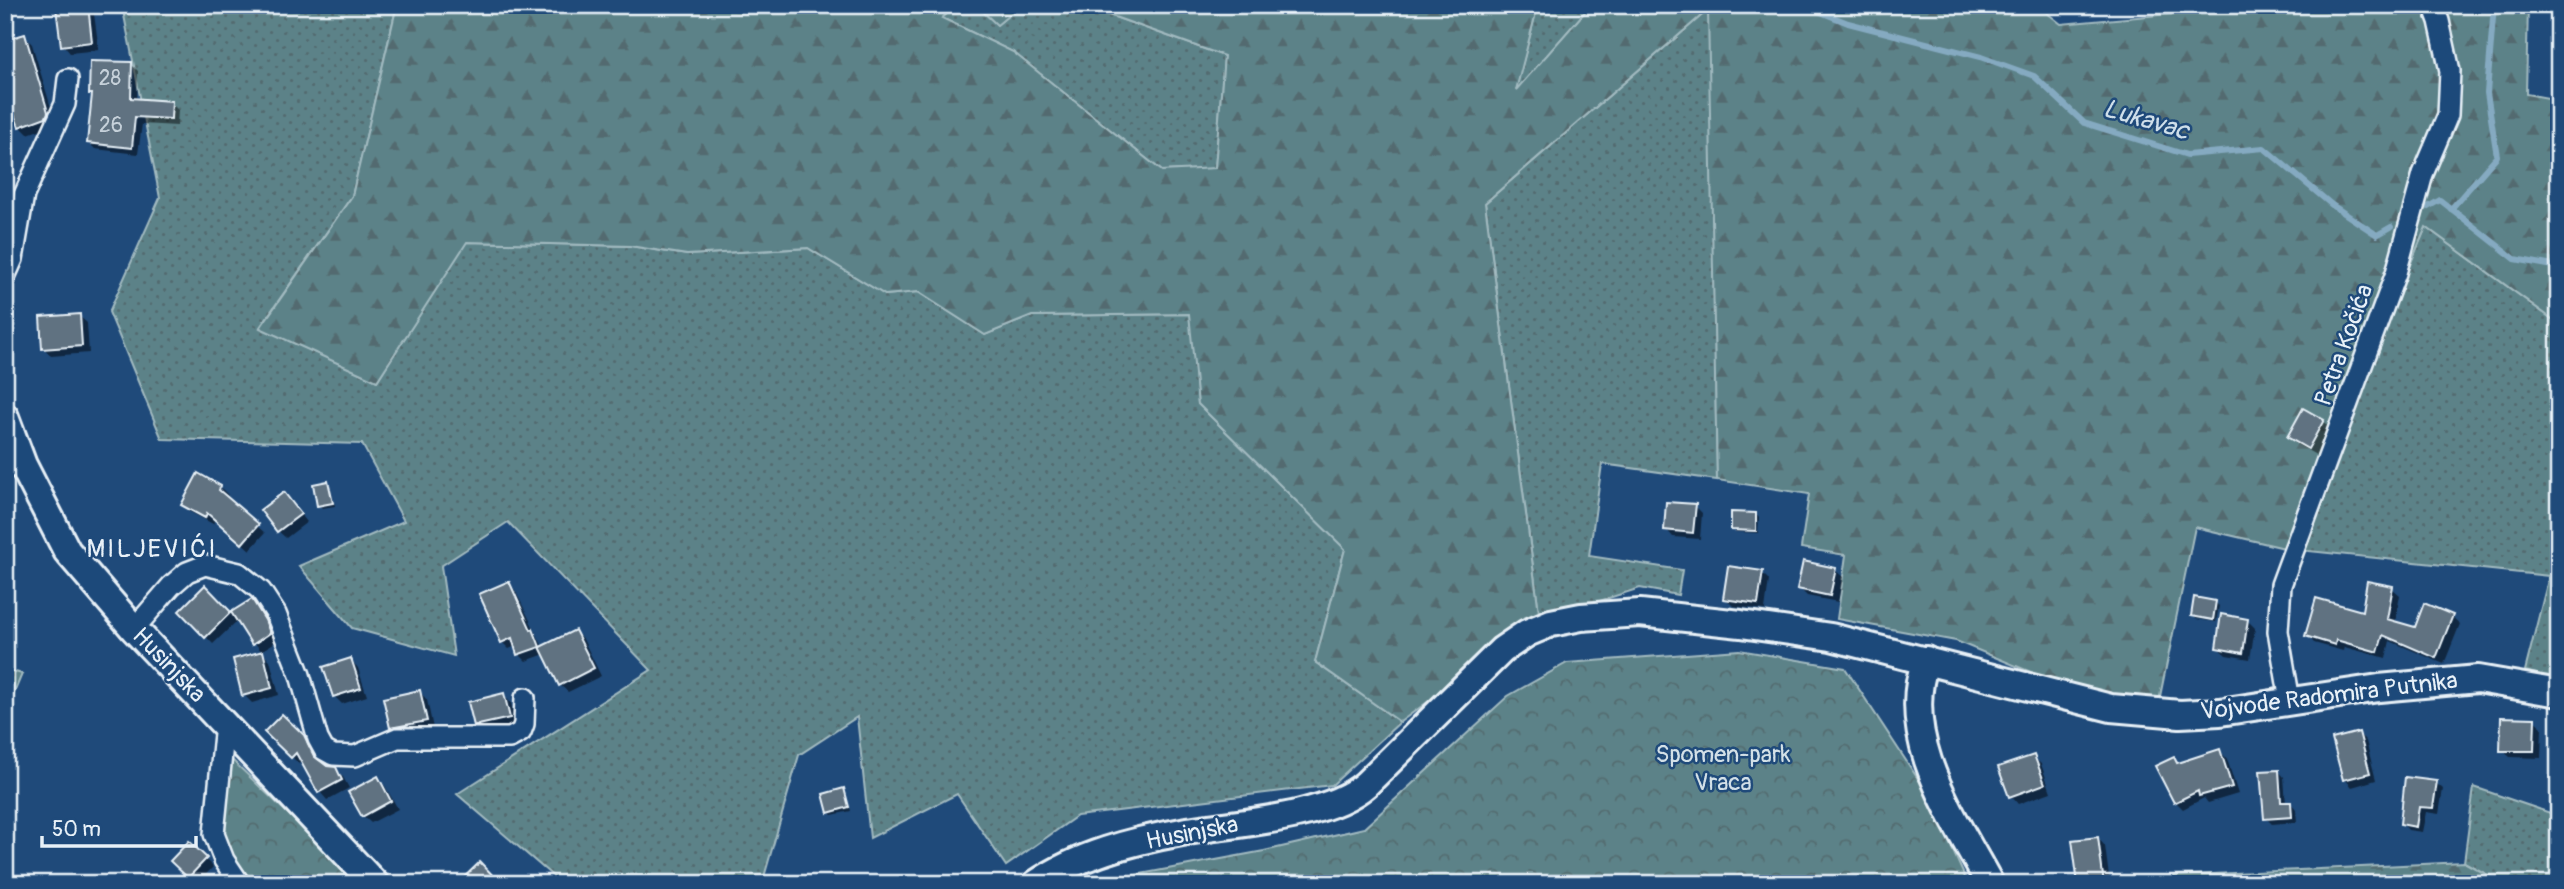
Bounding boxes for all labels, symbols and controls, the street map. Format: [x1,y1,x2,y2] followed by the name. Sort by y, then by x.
[99,65,121,92] house number: 28
[2099,93,2194,148] water label: Lukavac
[99,112,123,139] house number: 26
[2309,280,2379,410] street label: Petra Kočića
[86,533,218,565] district label: MILJEVIĆI
[126,621,212,709] street label: Husinjska
[2199,666,2459,726] street label: Vojvode Radomira Putnika
[1655,740,1791,797] park label: Spomen-park Vraca
[42,805,196,849] scale bar
[1144,810,1240,856] street label: Husinjska
[52,816,101,843] text: 50 m

